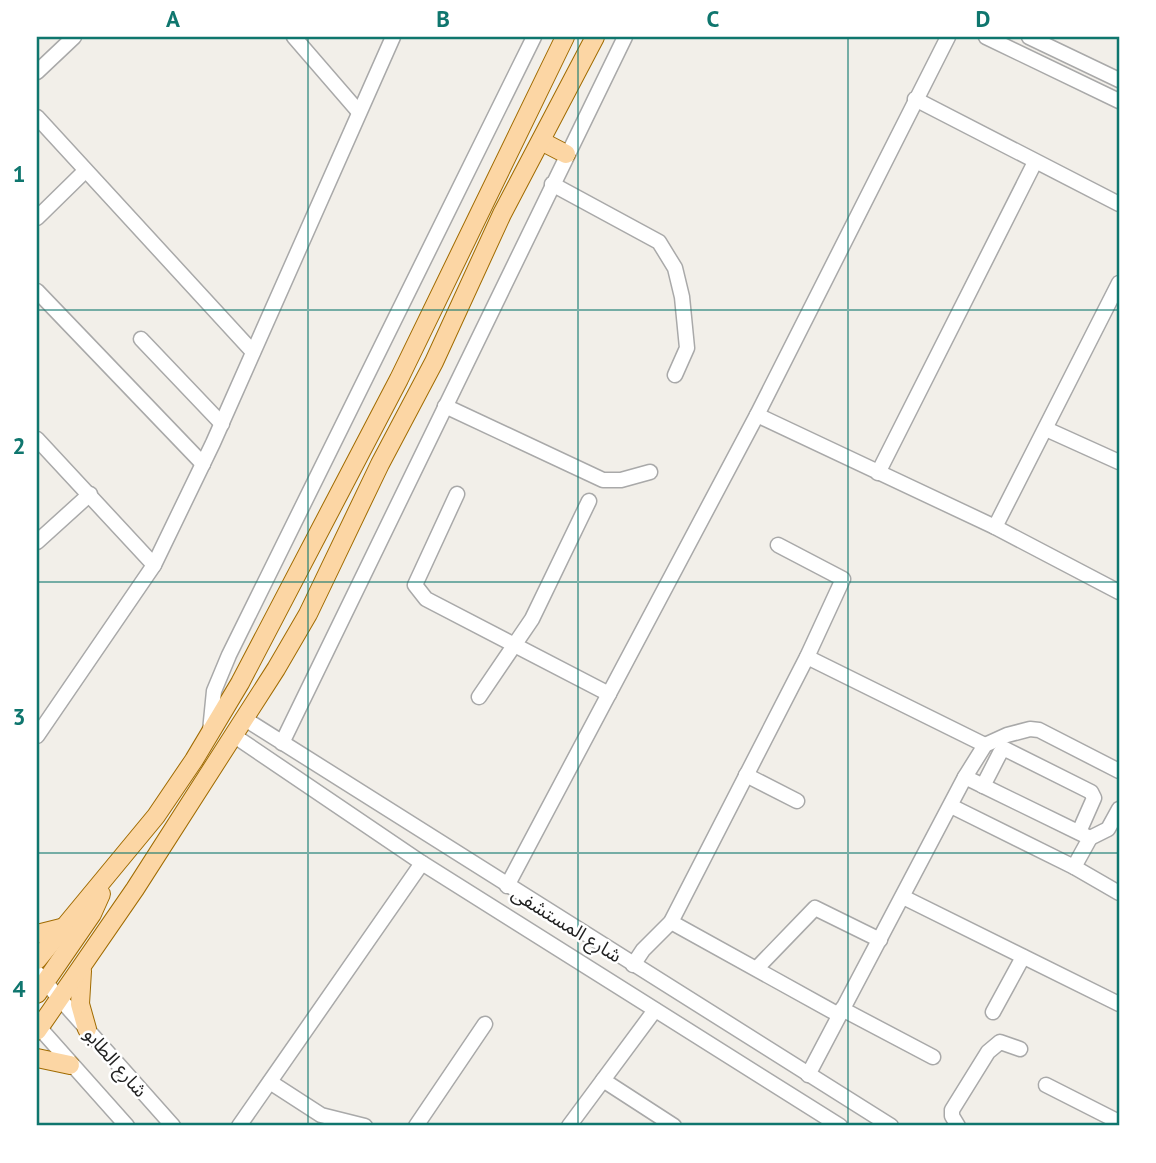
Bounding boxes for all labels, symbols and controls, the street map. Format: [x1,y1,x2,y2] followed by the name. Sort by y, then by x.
[166,4,180,33] text: A
[436,4,450,33] text: B
[707,4,720,33] text: C
[976,4,990,33] text: D
[12,159,26,188] text: 1
[12,431,26,460] text: 2
[12,702,26,731] text: 3
[506,881,627,969] street label: شارع المستشفى
[12,974,26,1003] text: 4
[78,1022,153,1103] street label: شارع الطابو

